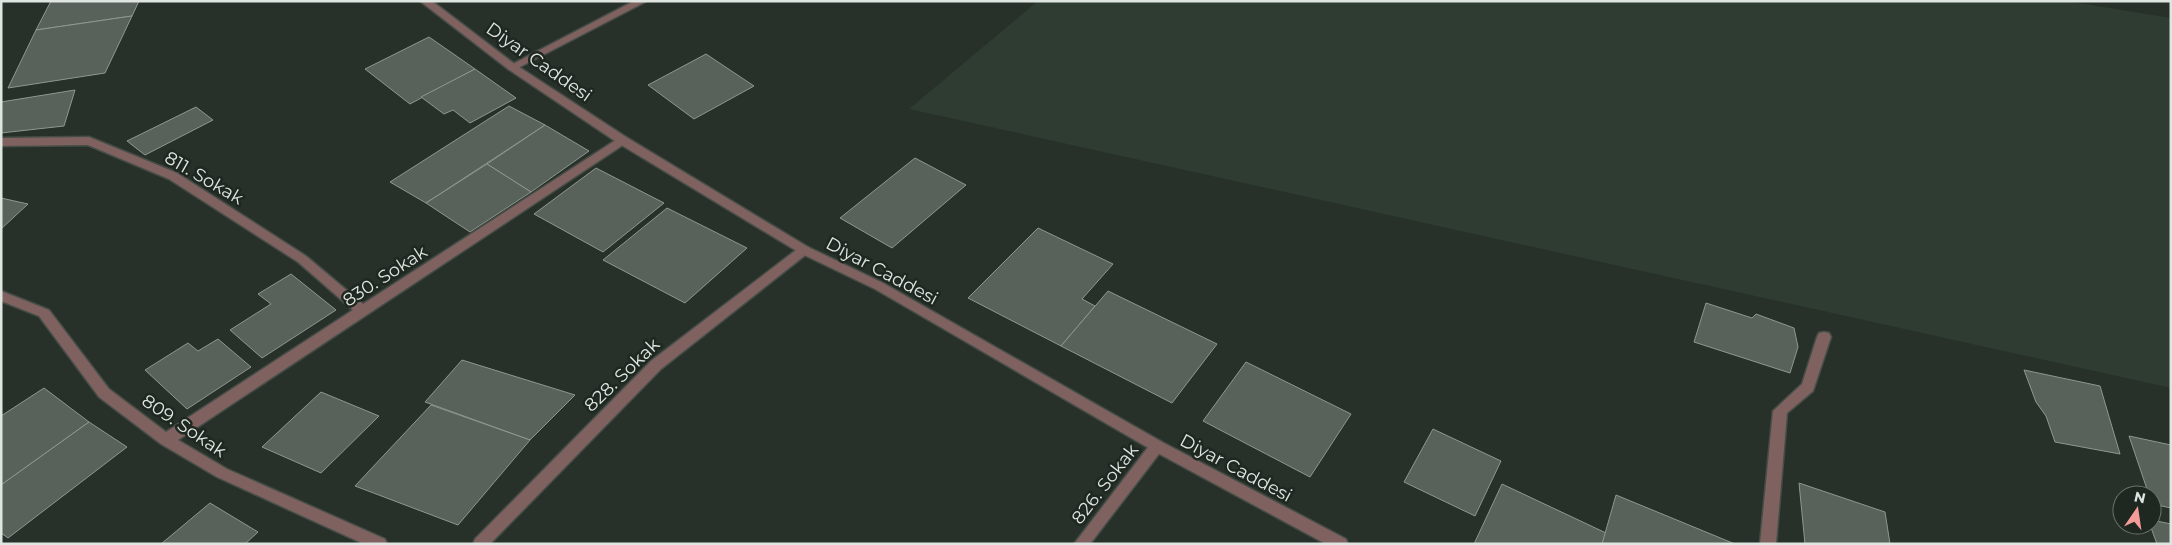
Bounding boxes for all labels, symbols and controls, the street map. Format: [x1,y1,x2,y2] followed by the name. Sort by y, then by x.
[482,17,596,107] street label: Diyar Caddesi
[161,147,248,209] street label: 811. Sokak
[822,232,942,310] street label: Diyar Caddesi
[339,240,432,311] street label: 830. Sokak
[580,334,664,416] street label: 828. Sokak
[138,390,231,462] street label: 809. Sokak
[1176,429,1296,507] street label: Diyar Caddesi
[1067,439,1143,528] street label: 826. Sokak
[2112,485,2162,535] north arrow
[2132,487,2147,507] text: N

